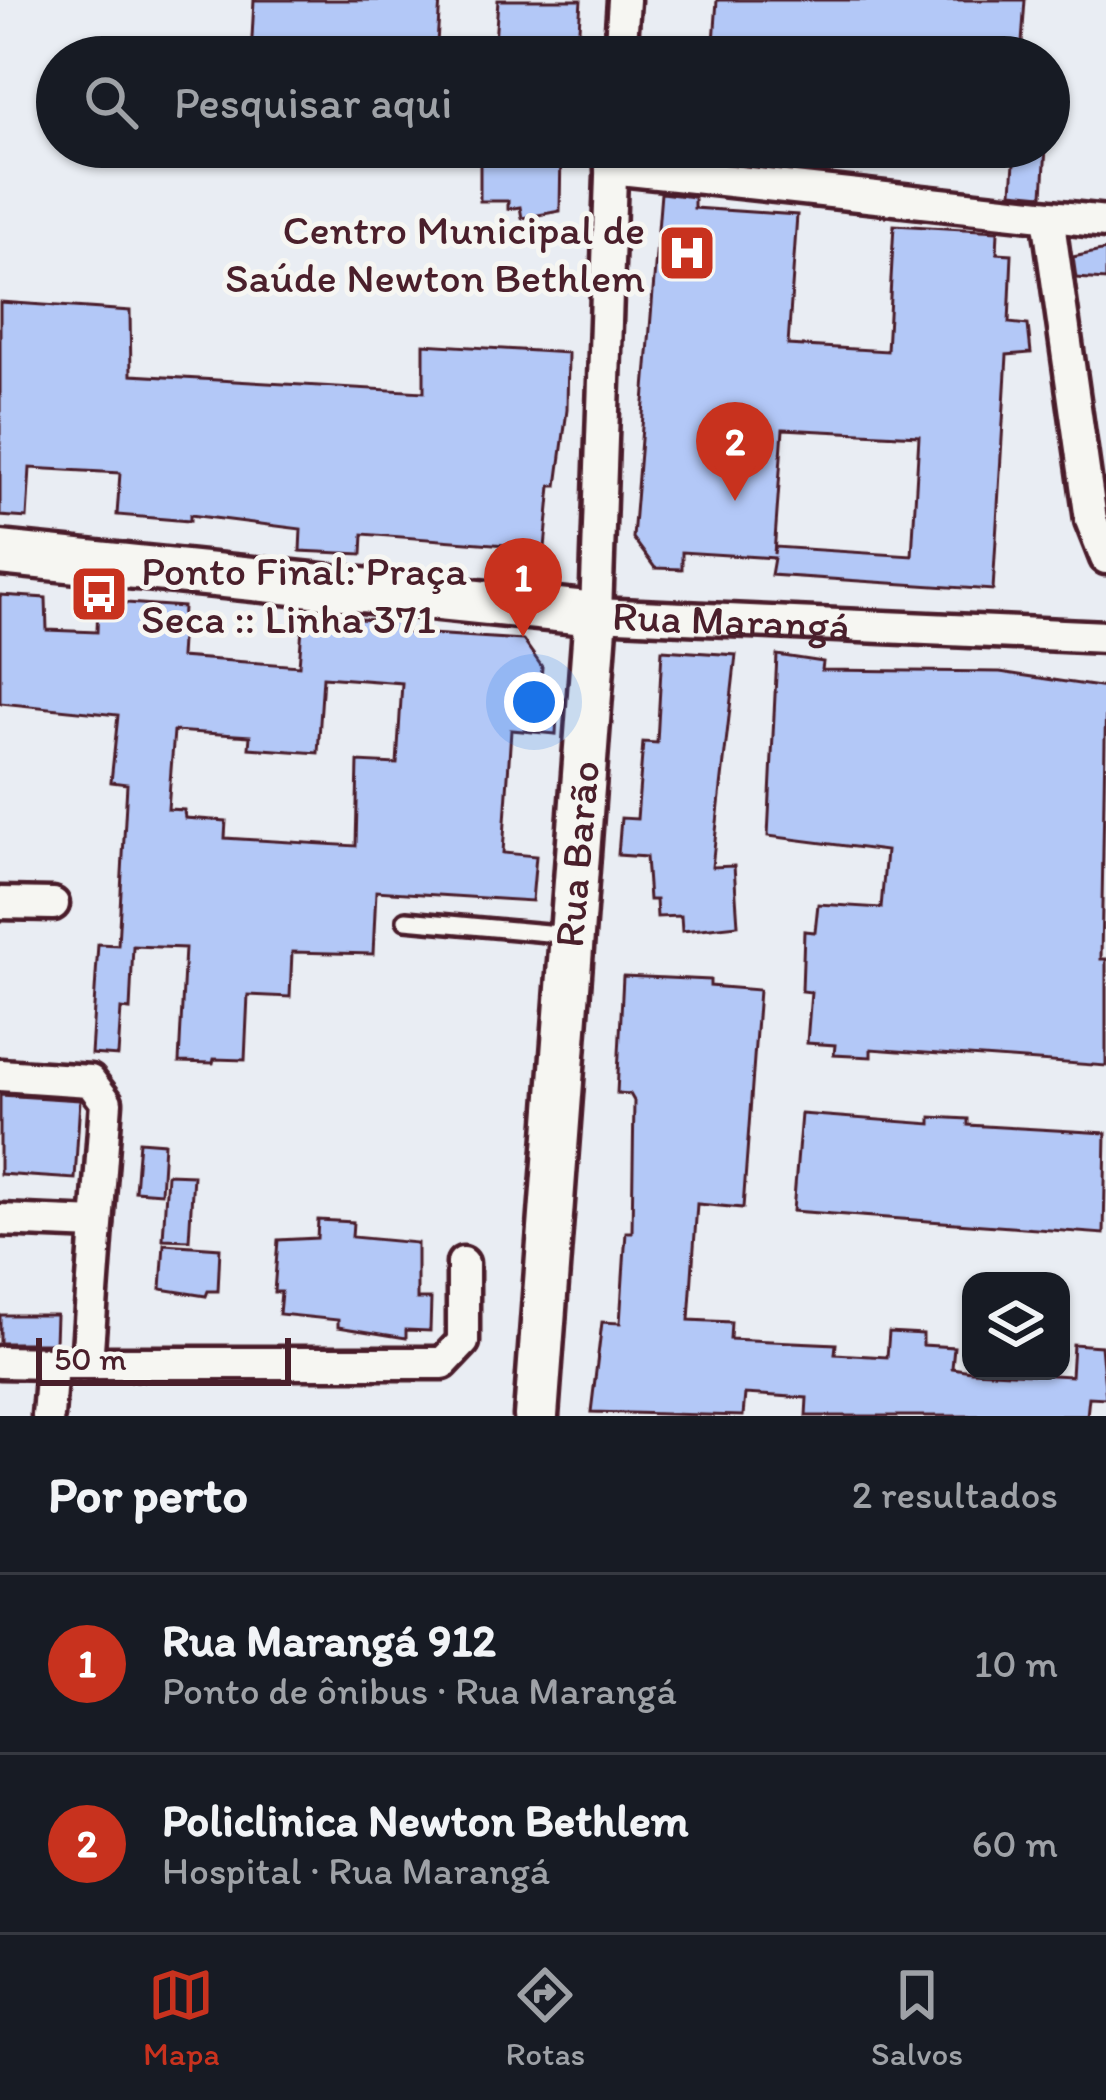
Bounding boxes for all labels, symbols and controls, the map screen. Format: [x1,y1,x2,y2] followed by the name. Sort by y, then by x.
[36,36,1070,168] search box
[78,69,144,135] icon: search
[174,75,452,129] text: Pesquisar aqui
[225,204,645,303] place label: Centro Municipal de Saúde Newton Bethlem
[656,222,718,284] hospital icon: Centro Municipal de Saúde Newton Bethlem
[696,402,774,501] pin: 2
[484,538,562,637] pin: 1
[141,545,467,644] place label: Ponto Final: Praça Seca :: Linha 371
[68,563,130,625] bus stop icon: Ponto Final: Praça Seca :: Linha 371
[611,590,852,651] street label: Rua Marangá
[504,672,564,732] your location
[543,759,610,949] street label: Rua Barão
[962,1272,1070,1380] map controls
[962,1272,1070,1380] button: layers
[36,1332,291,1385] scale bar
[54,1339,127,1378] text: 50 m
[48,1464,248,1525] text: Por perto
[852,1471,1058,1518] text: 2 resultados
[162,1613,496,1667] text: Rua Marangá 912
[78,1640,96,1687] text: 1
[974,1640,1058,1687] text: 10 m
[162,1667,677,1714] text: Ponto de ônibus · Rua Marangá
[162,1793,689,1847] text: Policlinica Newton Bethlem
[77,1820,97,1867] text: 2
[972,1820,1058,1867] text: 60 m
[162,1847,550,1894] text: Hospital · Rua Marangá
[143,1962,220,2073] tab: Mapa
[506,1962,585,2073] tab: Rotas
[871,1962,963,2073] tab: Salvos

